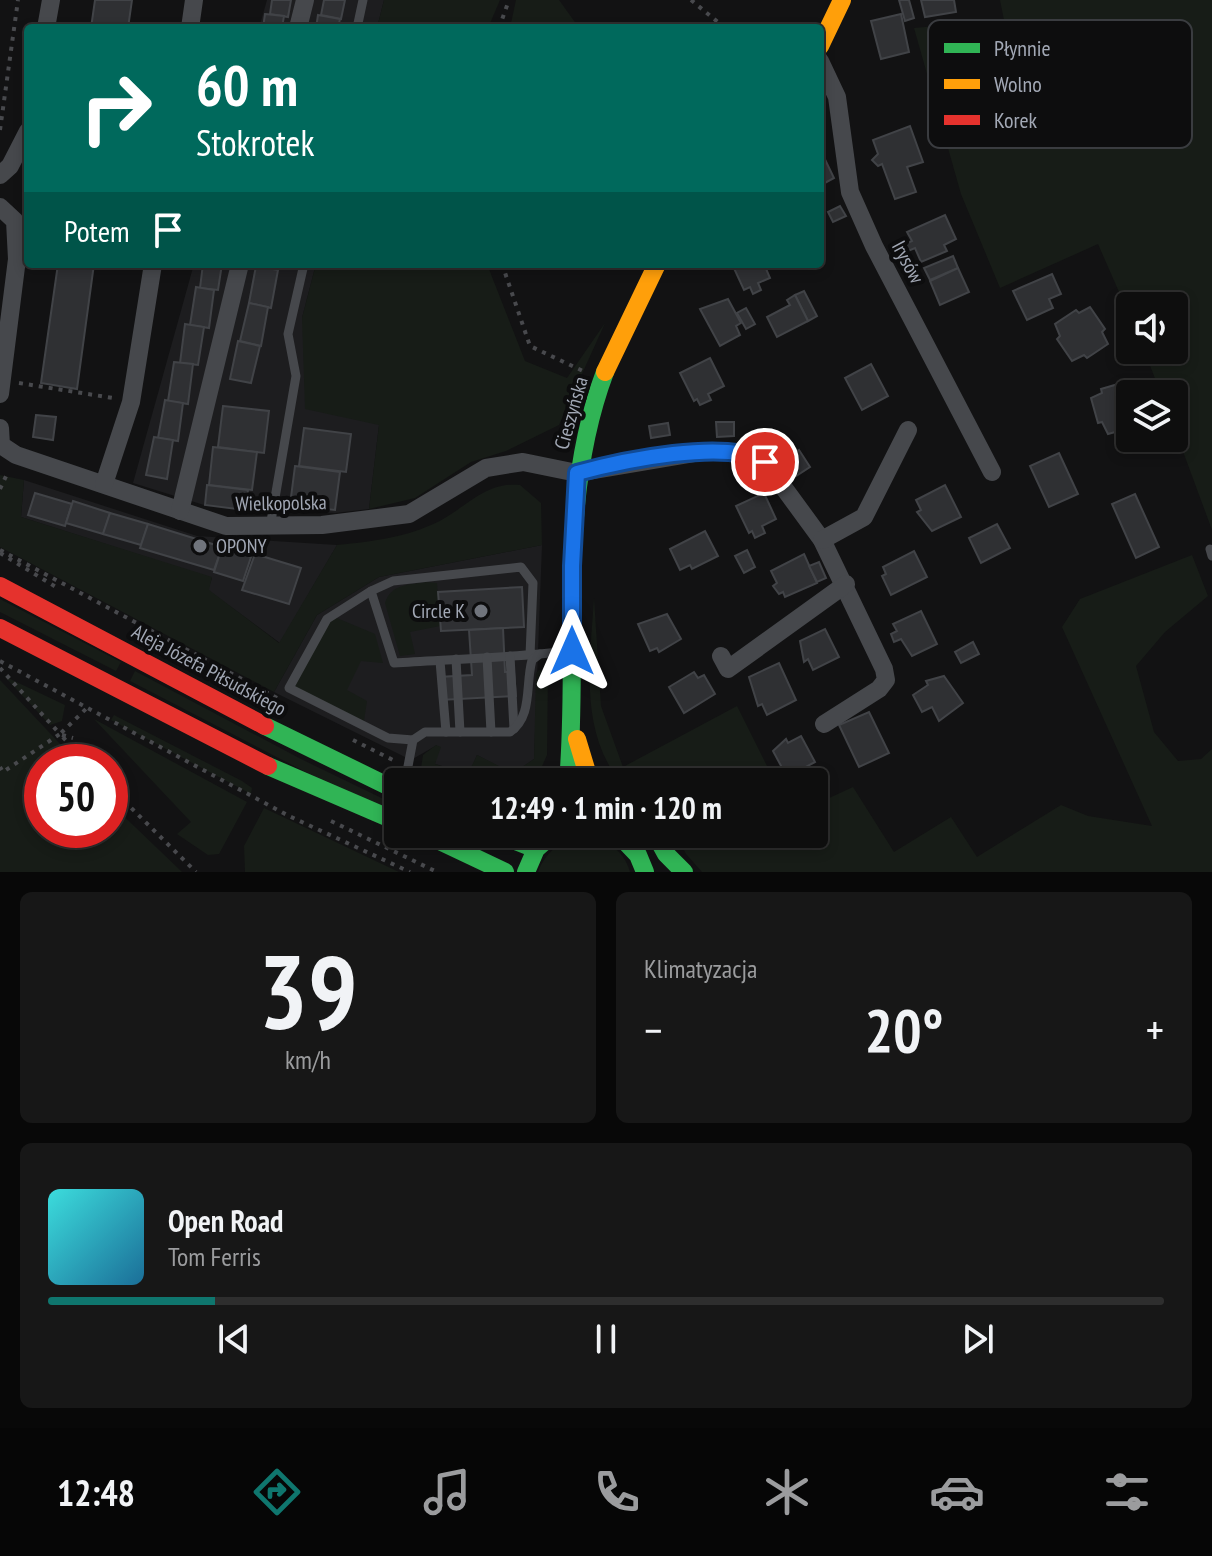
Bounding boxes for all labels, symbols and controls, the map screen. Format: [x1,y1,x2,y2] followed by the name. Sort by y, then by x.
[928,20,1192,148] legend
[994,34,1051,62] text: Płynnie
[196,49,298,121] text: 60 m
[64,56,168,160] icon: right
[994,70,1042,98] text: Wolno
[994,106,1038,134] text: Korek
[196,119,314,166] text: Stokrotek
[146,208,190,252] icon: arrive
[64,211,130,250] text: Potem
[886,236,930,288] street label: Irysów
[1116,292,1188,452] map controls
[1116,292,1188,364] button: sound
[548,374,594,452] street label: Cieszyńska
[1116,380,1188,452] button: layers
[731,428,799,496] pin
[743,440,787,484] icon: arrive
[235,489,327,517] street label: Wielkopolska
[216,533,267,559] place label: OPONY
[191,537,209,555] marker: OPONY
[412,598,465,624] place label: Circle K
[472,602,490,620] marker: Circle K
[530,609,614,693] position arrow
[127,618,291,722] street label: Aleja Józefa Piłsudskiego
[24,744,128,848] speed limit sign: 50
[490,788,722,827] text: 12:49 · 1 min · 120 m
[258,923,358,1058] text: 39
[644,952,757,985] text: Klimatyzacja
[864,991,944,1069] text: 20°
[644,1001,662,1058] text: −
[1146,1001,1164,1058] text: +
[285,1043,331,1076] text: km/h
[168,1201,283,1240] text: Open Road
[168,1240,261,1273] text: Tom Ferris
[212,1317,256,1361] icon: previous
[584,1317,628,1361] icon: pause
[956,1317,1000,1361] icon: next
[249,1464,305,1520] icon: directions
[419,1464,475,1520] icon: music
[589,1464,645,1520] icon: phone
[759,1464,815,1520] icon: climate
[929,1464,985,1520] icon: car
[1099,1464,1155,1520] icon: filters
[57,1469,135,1516] text: 12:48

